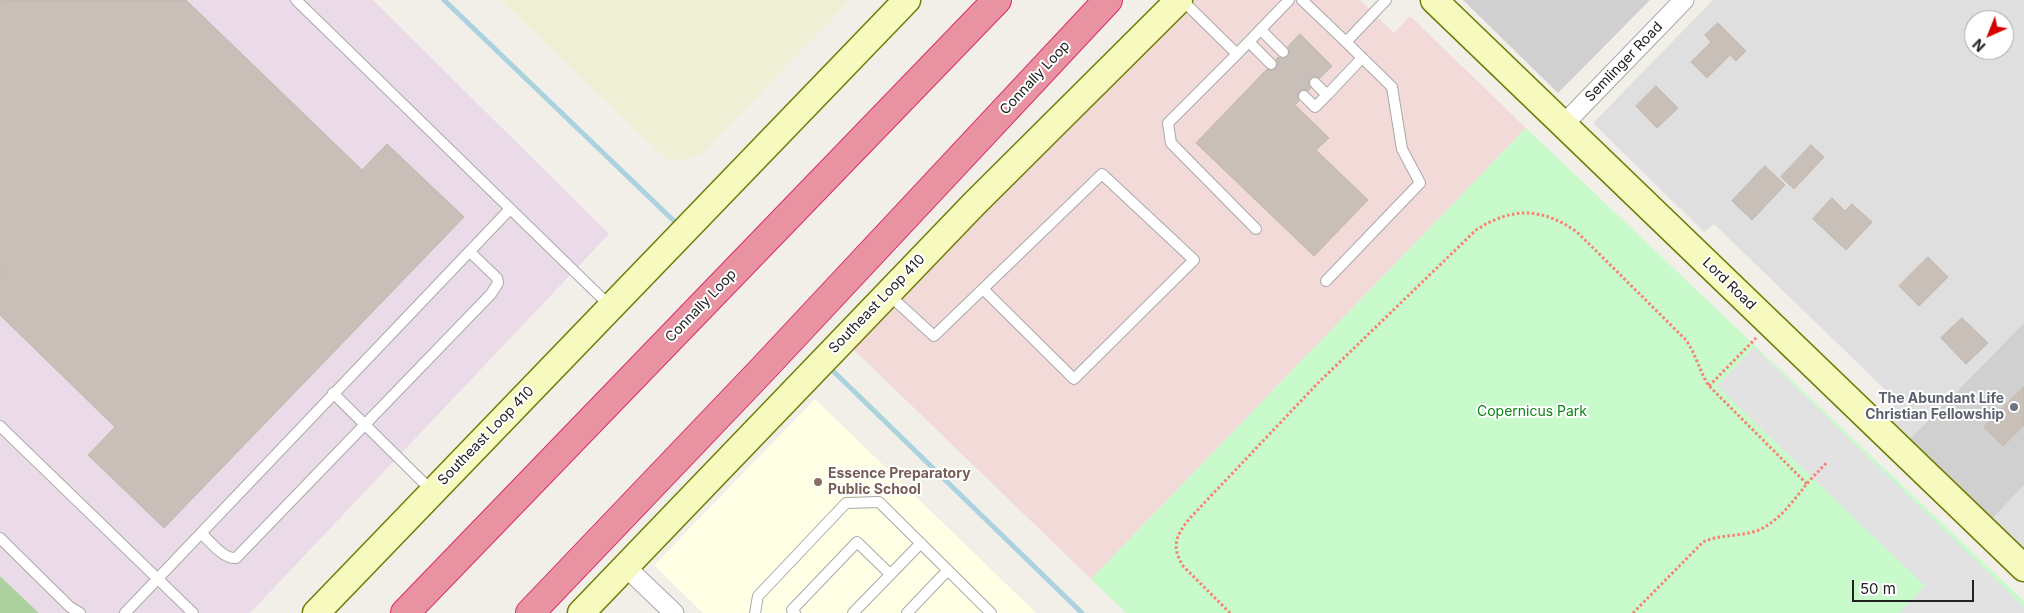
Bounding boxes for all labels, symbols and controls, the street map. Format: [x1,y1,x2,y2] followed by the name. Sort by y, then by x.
[1964,10,2014,60] north arrow
[1582,19,1666,105] street label: Semlinger Road
[1969,36,1989,55] text: N
[996,38,1074,118] street label: Connally Loop
[825,251,929,357] street label: Southeast Loop 410
[1699,254,1759,314] street label: Lord Road
[662,266,740,346] street label: Connally Loop
[434,383,538,489] street label: Southeast Loop 410
[1865,391,2004,424] place label: The Abundant Life Christian Fellowship
[2008,401,2020,413] marker: The Abundant Life Christian Fellowship
[1477,404,1587,420] park label: Copernicus Park
[828,466,971,498] place label: Essence Preparatory Public School
[812,476,824,488] marker: Essence Preparatory Public School
[1854,570,1976,602] scale bar
[1860,579,1896,598] text: 50 m

